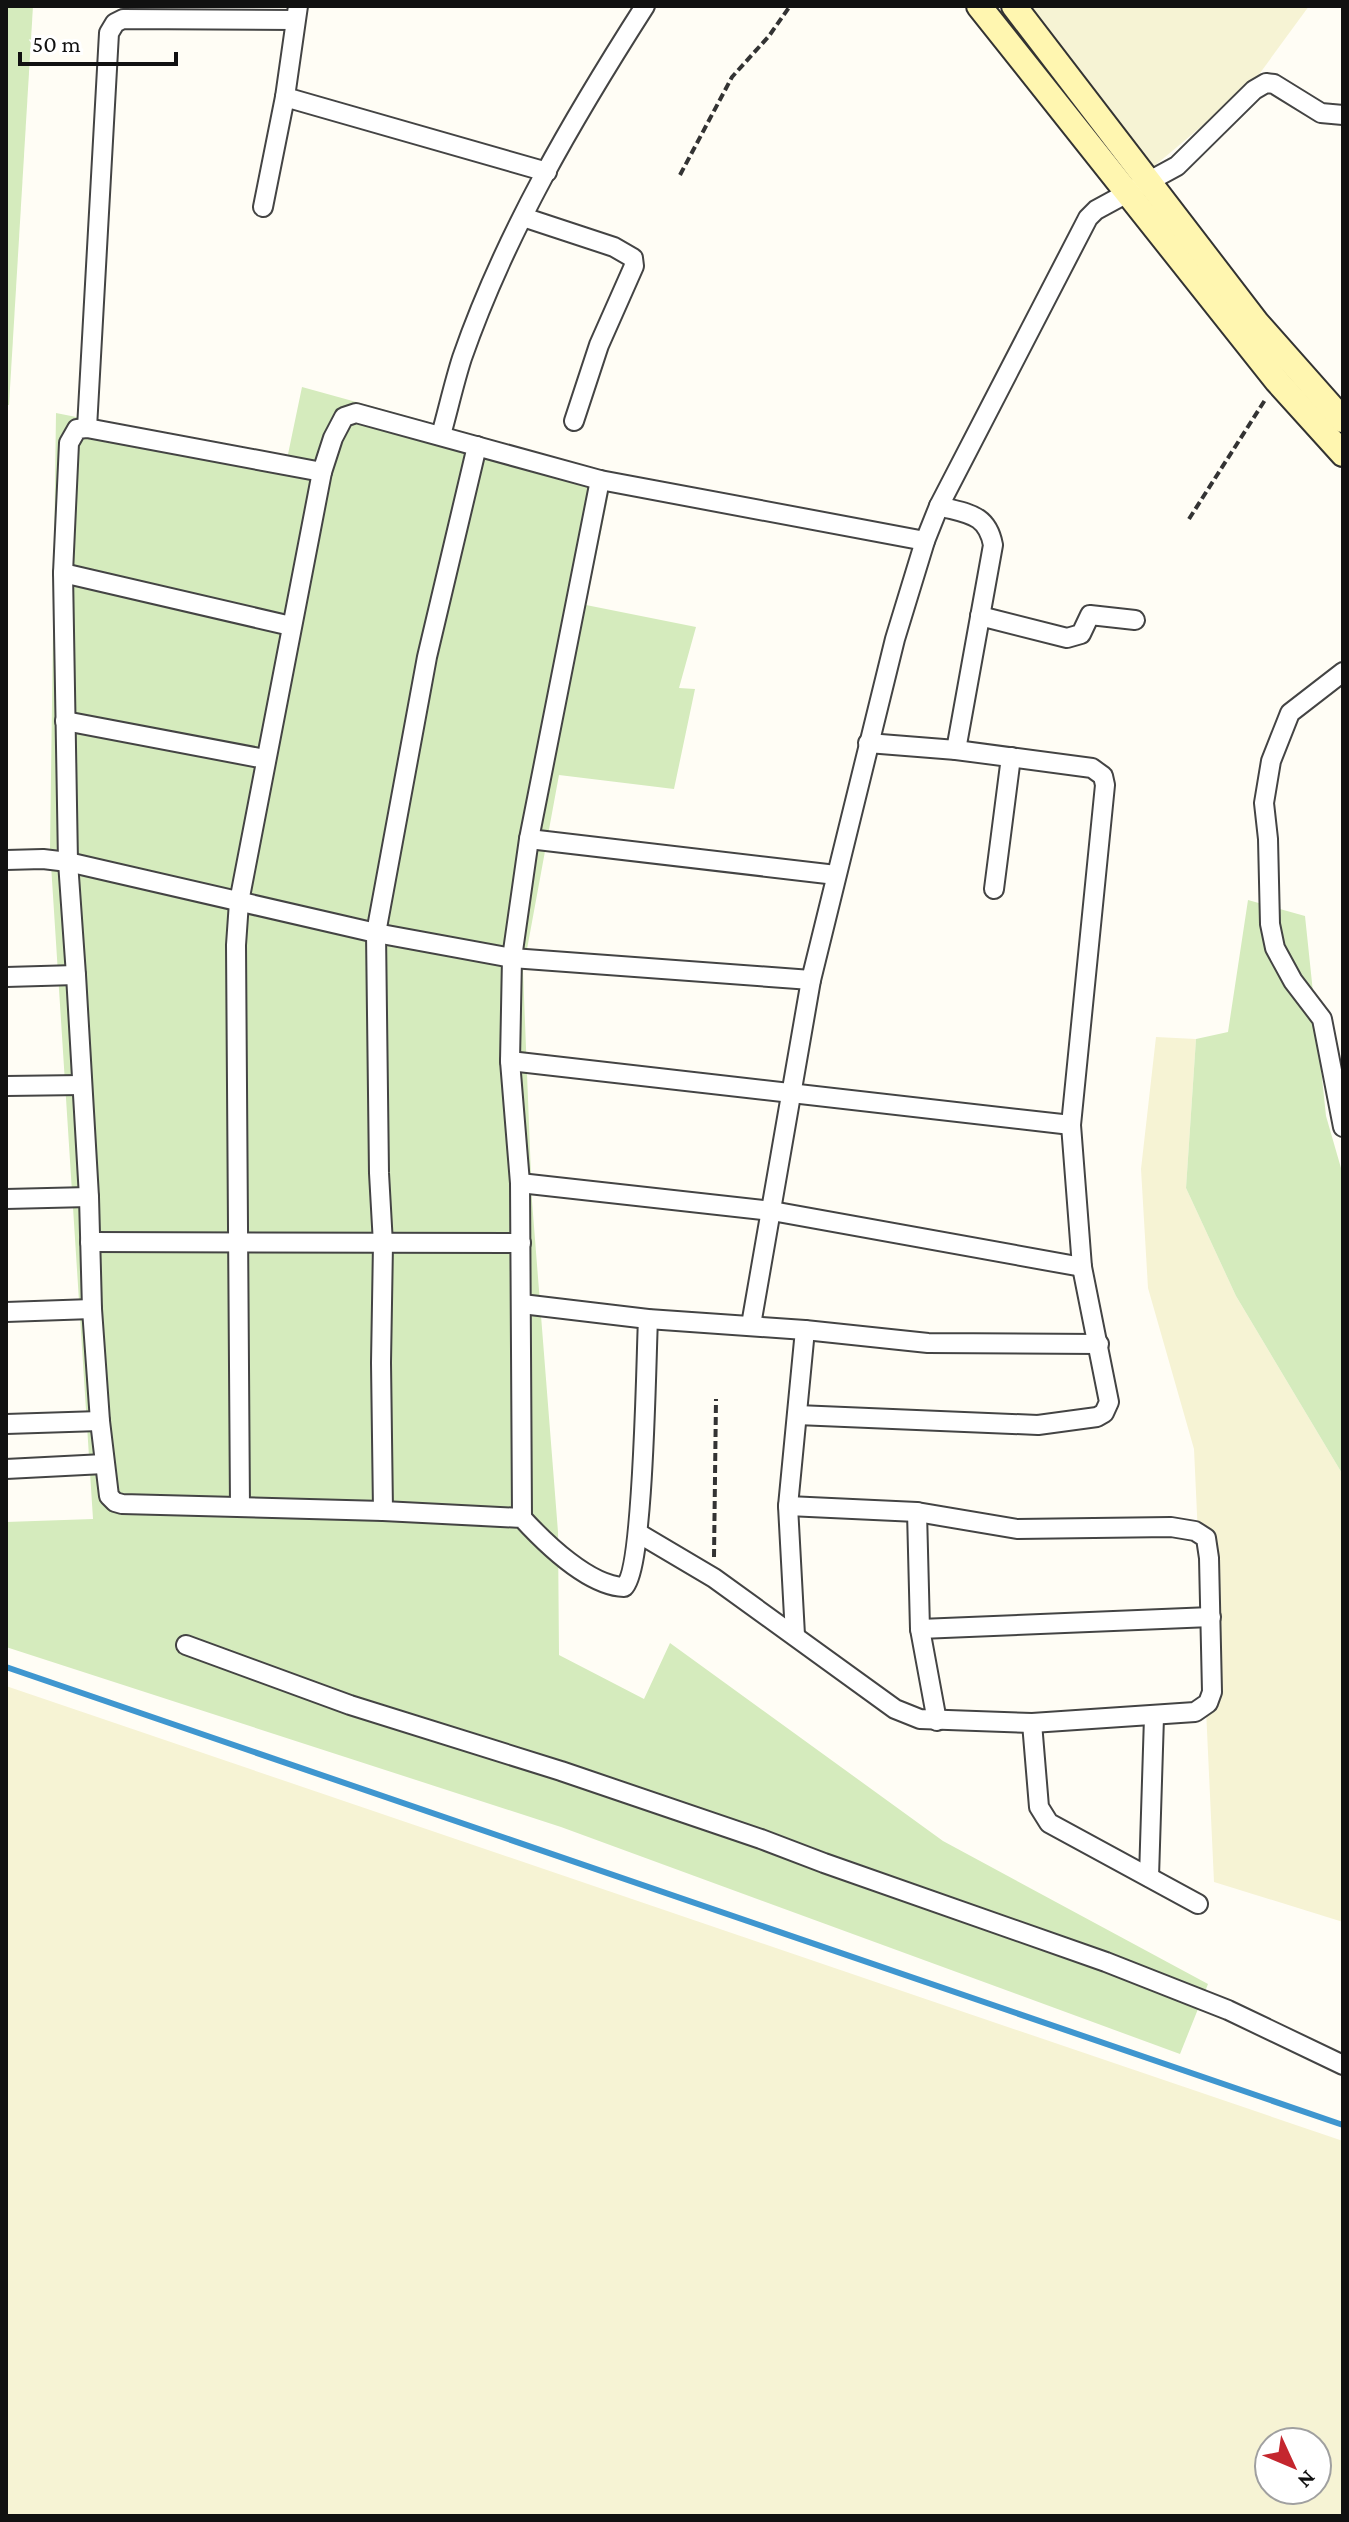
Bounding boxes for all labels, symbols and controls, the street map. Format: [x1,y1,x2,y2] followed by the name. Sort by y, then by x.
[20,16,176,66] scale bar
[32,30,81,57] text: 50 m
[1253,2426,1333,2506] north arrow
[1293,2465,1321,2494] text: N

